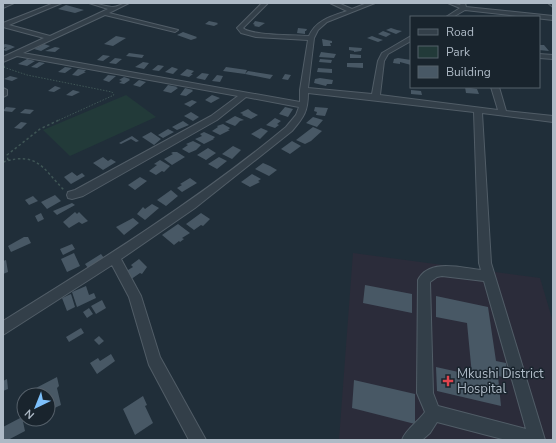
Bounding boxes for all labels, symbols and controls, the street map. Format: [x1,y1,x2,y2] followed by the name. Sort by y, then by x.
[410,16,540,88] legend
[446,24,474,40] text: Road
[446,44,471,60] text: Park
[446,64,491,80] text: Building
[457,365,544,398] place label: Mkushi District Hospital
[442,375,454,387] marker: Mkushi District Hospital
[16,387,56,427] north arrow
[21,406,38,422] text: N

